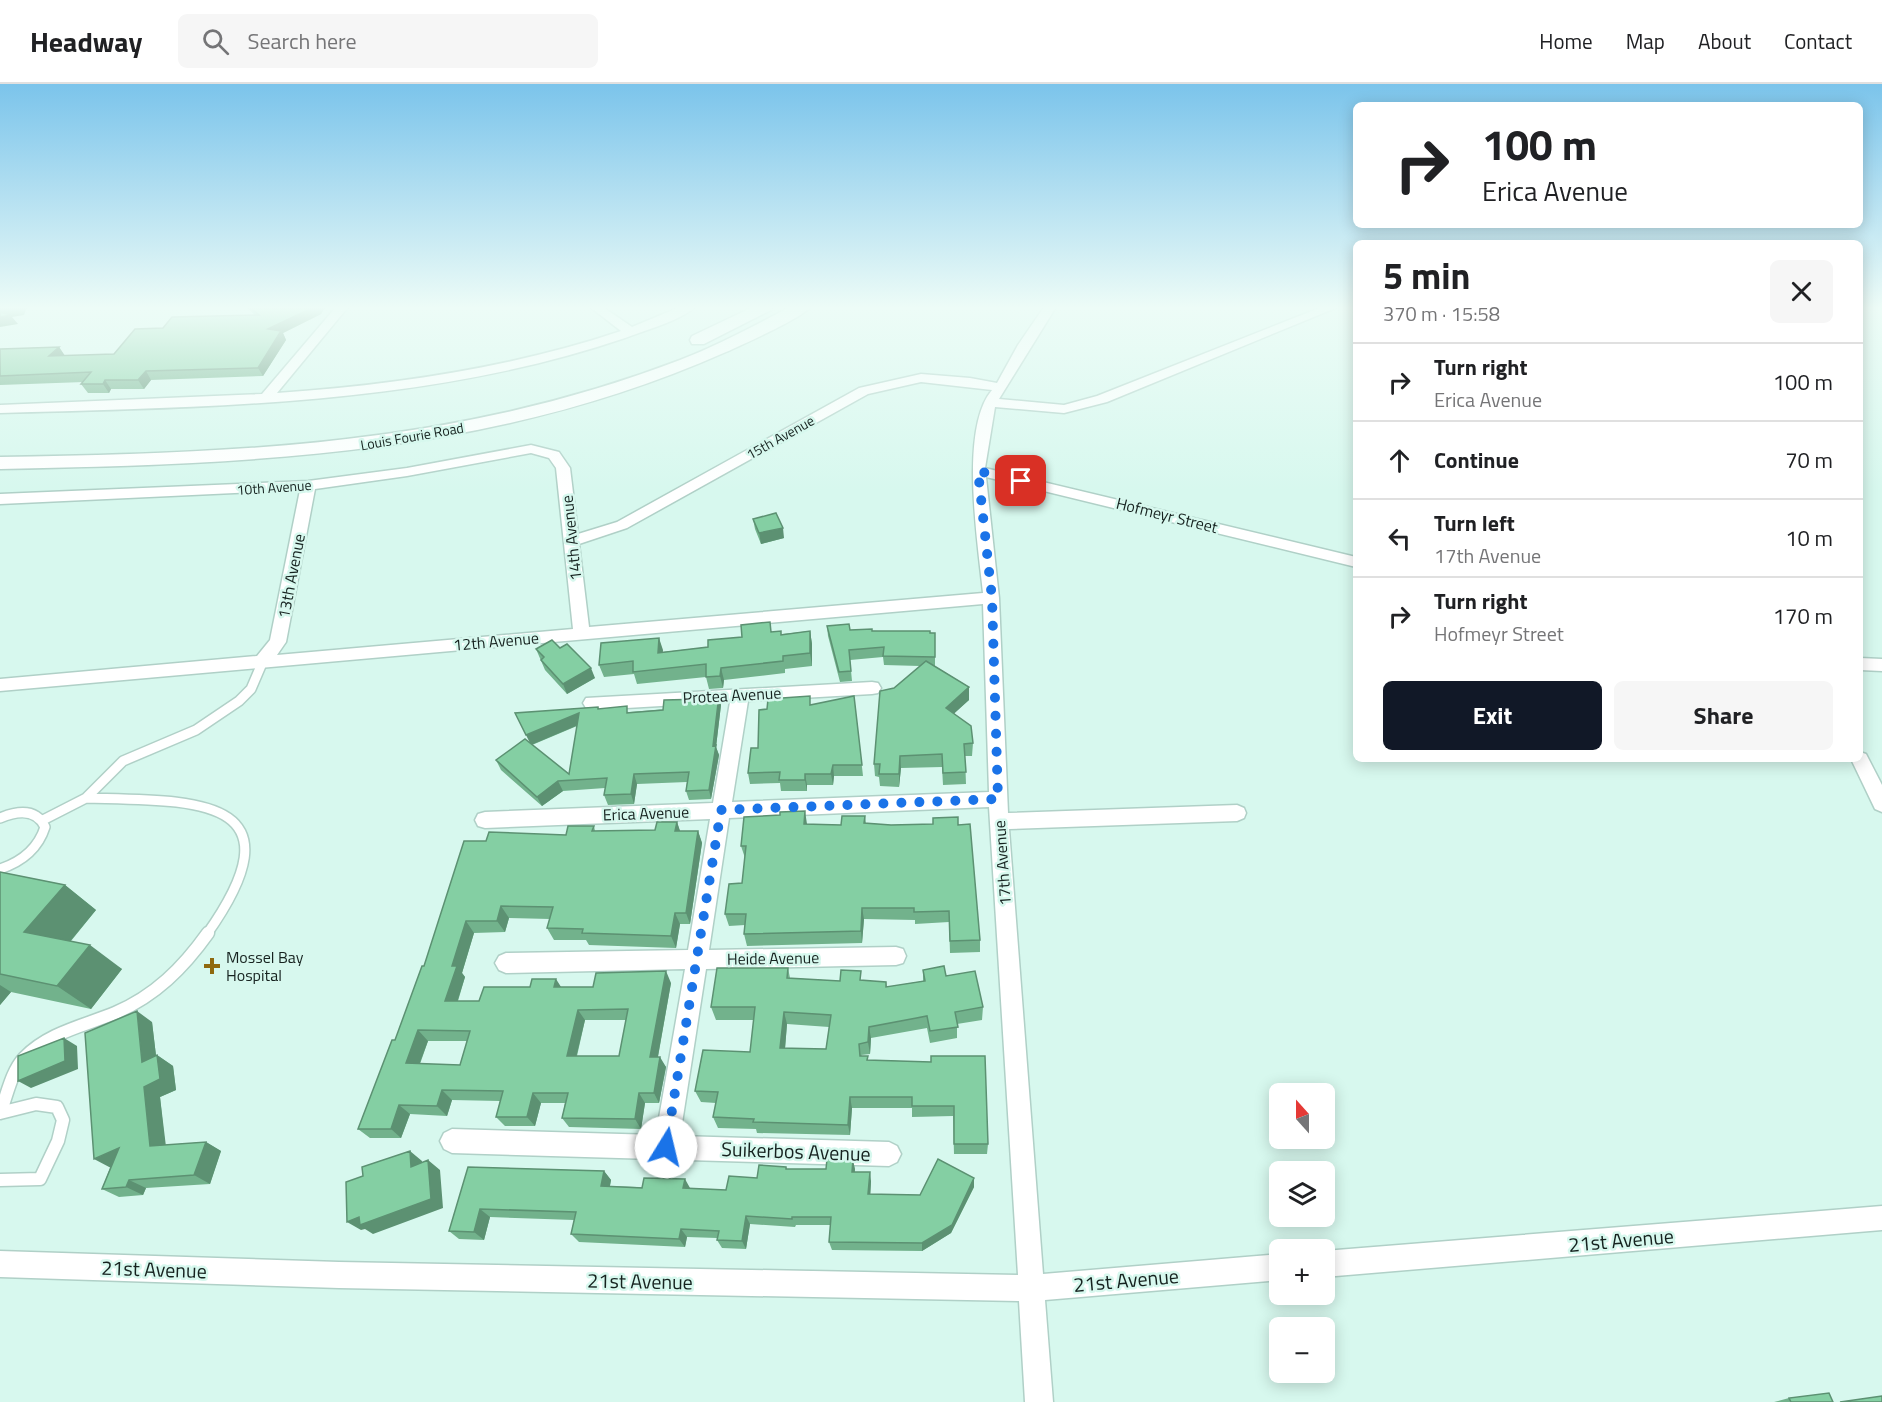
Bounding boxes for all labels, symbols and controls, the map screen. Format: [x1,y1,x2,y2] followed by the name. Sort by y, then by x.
[178,14,598,68] search box
[30,20,142,63] text: Headway
[247,24,357,58] text: Search here
[199,25,232,58] icon: search
[1539,25,1593,57] text: Home
[1626,25,1665,57] text: Map
[1698,25,1751,57] text: About
[1784,25,1852,57] text: Contact
[1482,112,1597,176] text: 100 m
[1383,126,1461,204] icon: right
[1482,170,1628,211] text: Erica Avenue
[1383,248,1470,303] text: 5 min
[1770,260,1833,323] button: close
[1383,298,1500,329] text: 370 m · 15:58
[1434,350,1528,384] text: Turn right
[1773,365,1833,399] text: 100 m
[1383,366,1416,399] icon: right
[1434,384,1542,415] text: Erica Avenue
[742,410,818,464] street label: 15th Avenue
[359,417,465,455] street label: Louis Fourie Road
[1434,443,1519,477] text: Continue
[1785,443,1833,477] text: 70 m
[1383,444,1416,477] icon: ahead
[995,455,1046,506] pin
[1004,464,1037,497] icon: arrive
[236,474,312,500] street label: 10th Avenue
[1114,491,1221,539] street label: Hofmeyr Street
[555,494,587,582] street label: 14th Avenue
[1434,506,1515,540] text: Turn left
[1785,521,1833,555] text: 10 m
[1383,522,1416,555] icon: left
[271,532,311,620] street label: 13th Avenue
[1434,540,1541,571] text: 17th Avenue
[1434,584,1528,618] text: Turn right
[1773,599,1833,633] text: 170 m
[1383,600,1416,633] icon: right
[1434,618,1564,649] text: Hofmeyr Street
[452,625,540,657] street label: 12th Avenue
[682,680,782,710] street label: Protea Avenue
[1383,681,1602,750] button: Exit
[1614,681,1833,750] button: Share
[602,799,690,827] street label: Erica Avenue
[987,819,1017,907] street label: 17th Avenue
[226,945,304,987] place label: Mossel Bay Hospital
[727,945,819,971] street label: Heide Avenue
[203,957,221,975] marker: Mossel Bay Hospital
[1269,1083,1335,1149] north arrow
[1269,1083,1335,1383] map controls
[634,1115,698,1179] position arrow
[721,1133,871,1169] street label: Suikerbos Avenue
[1269,1161,1335,1227] button: layers
[1567,1220,1675,1260] street label: 21st Avenue
[1269,1239,1335,1305] button: +
[101,1252,207,1286] street label: 21st Avenue
[1072,1260,1180,1300] street label: 21st Avenue
[587,1265,693,1297] street label: 21st Avenue
[1269,1317,1335,1383] button: −

